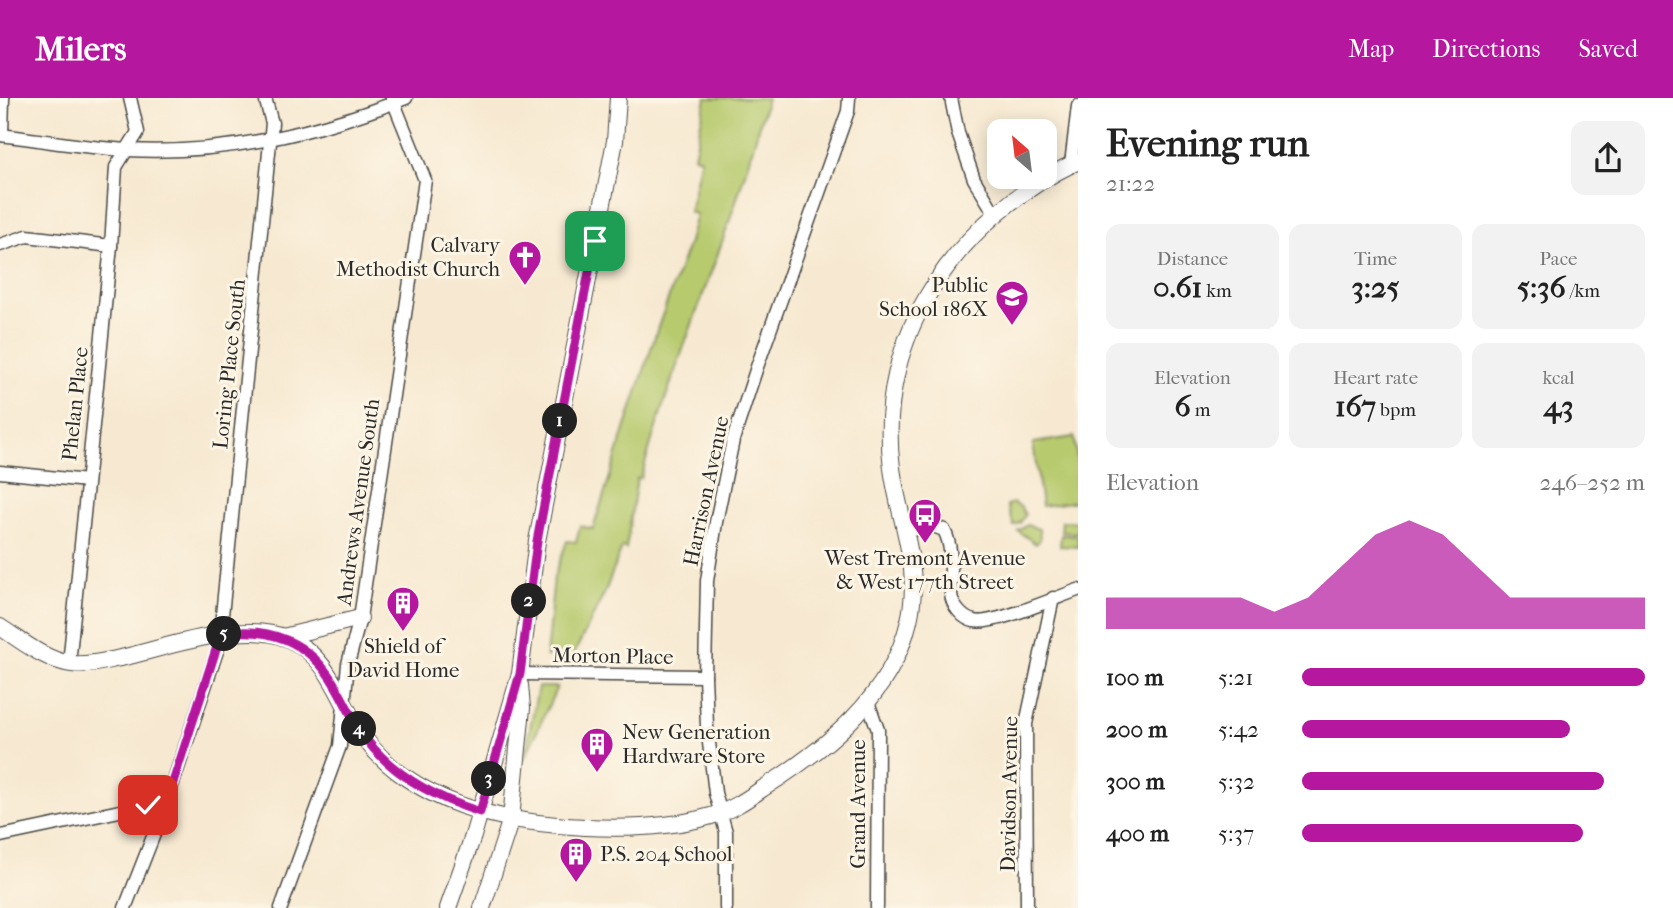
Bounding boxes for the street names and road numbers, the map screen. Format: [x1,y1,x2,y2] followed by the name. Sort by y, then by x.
[208,277,250,450] street label: Loring Place South
[57,346,93,462] street label: Phelan Place
[331,397,384,608] street label: Andrews Avenue South
[678,414,734,568] street label: Harrison Avenue
[552,643,674,669] street label: Morton Place
[996,716,1022,872] street label: Davidson Avenue
[846,739,870,869] street label: Grand Avenue

